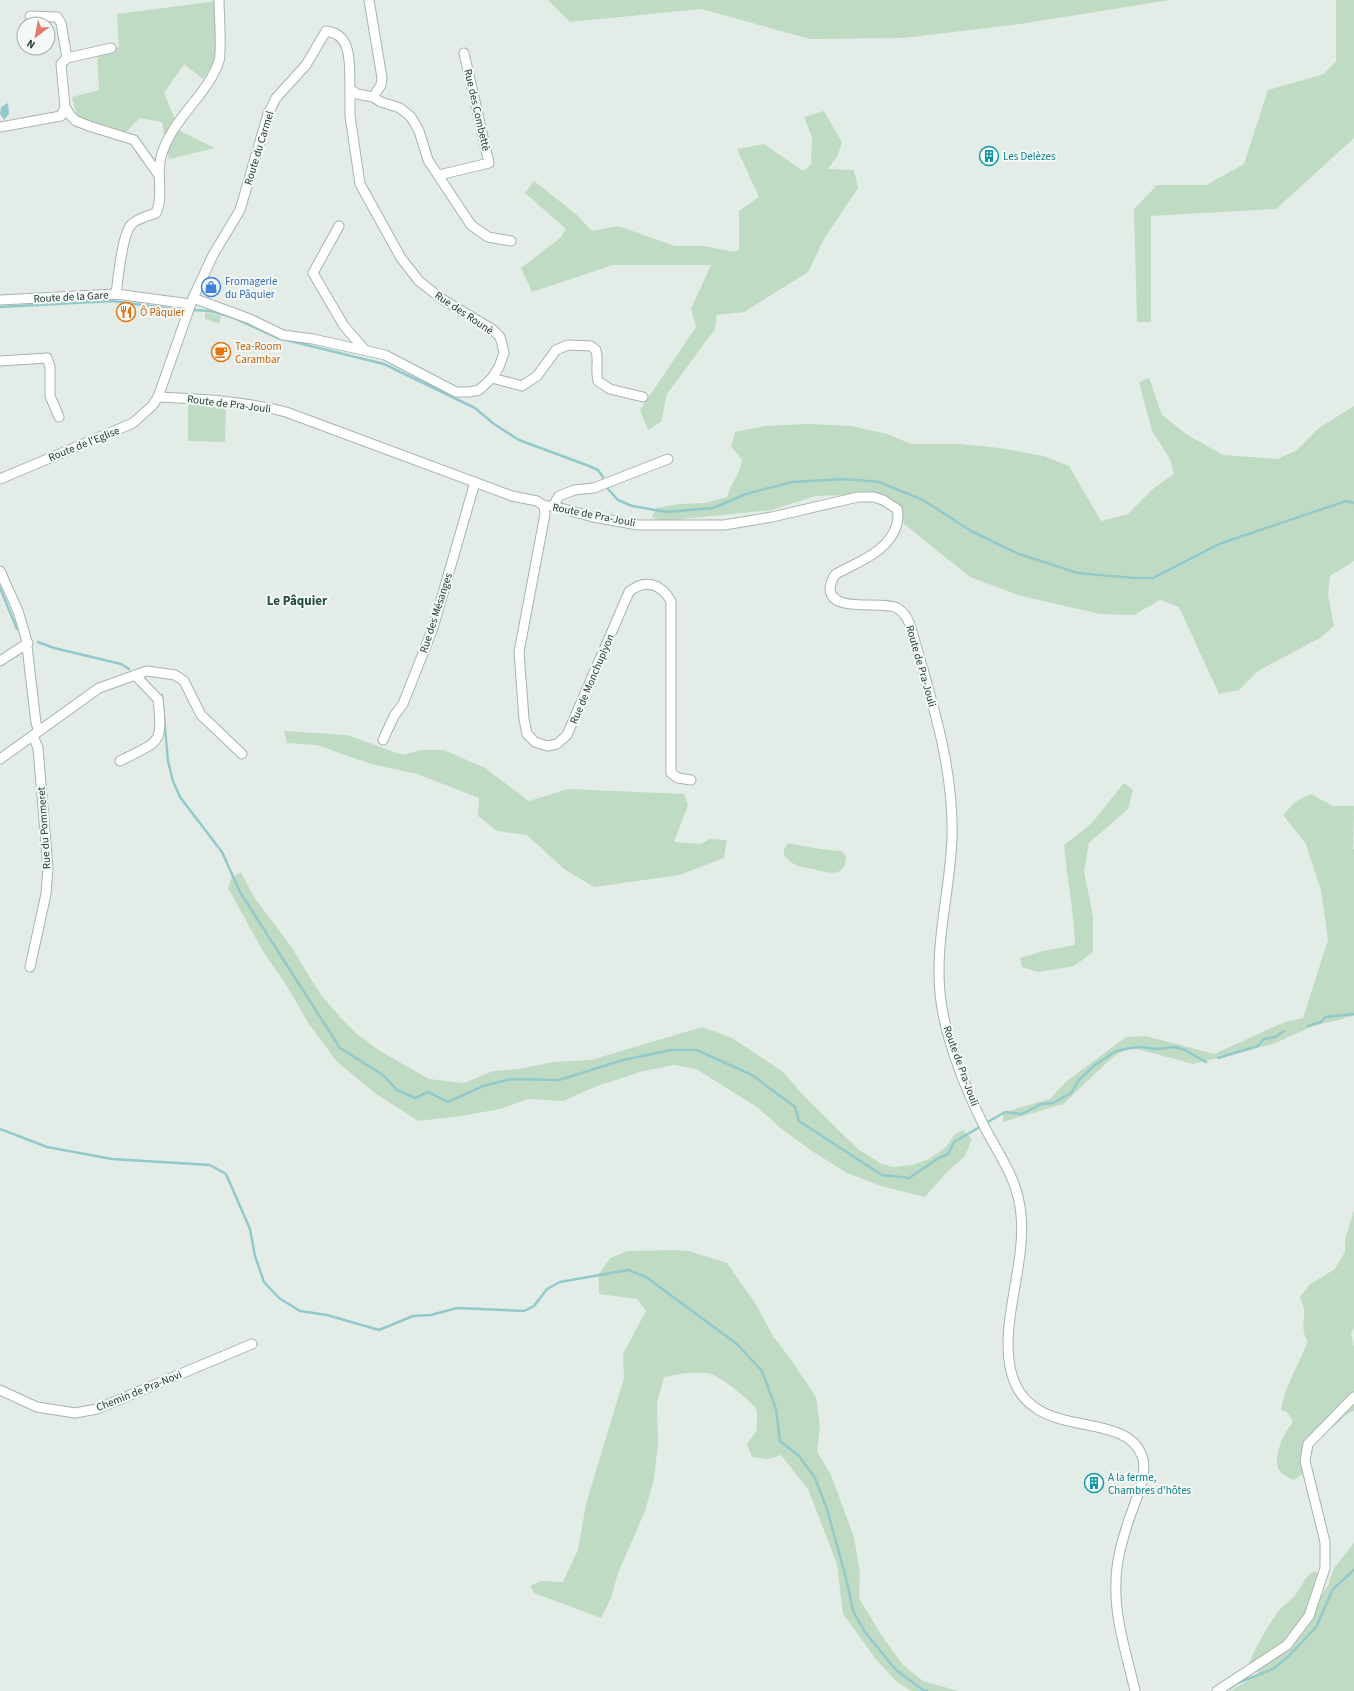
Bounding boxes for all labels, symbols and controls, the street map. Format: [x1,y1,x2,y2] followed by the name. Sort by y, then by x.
[16,16,56,56] north arrow
[24,36,38,52] text: N
[460,68,494,153] street label: Rue des Combettè
[241,109,277,187] street label: Route du Carmel
[978,145,1000,167] building icon: Les Delèzes
[1003,149,1056,164] place label: Les Delèzes
[225,274,278,302] place label: Fromagerie du Pâquier
[200,276,222,298] shop icon: Fromagerie du Pâquier
[33,288,109,306] street label: Route de la Gare
[432,288,497,338] street label: Rue des Rounè
[115,301,137,323] restaurant icon: Ô Pâquier
[140,305,185,320] place label: Ô Pâquier
[235,339,282,367] place label: Tea-Room Carambar
[210,341,232,363] cafe icon: Tea-Room Carambar
[186,391,272,417] street label: Route de Pra-Jouli
[46,423,122,465] street label: Route de l'Eglise
[551,500,637,530] street label: Route de Pra-Jouli
[416,571,456,655] street label: Rue des Mésanges
[267,592,328,610] district label: Le Pâquier
[902,623,940,709] street label: Route de Pra-Jouli
[566,632,618,726] street label: Rue de Monchuplyon
[34,786,54,870] street label: Rue du Pommeret
[940,1024,982,1108] street label: Route de Pra-Jouli
[94,1367,184,1415] street label: Chemin de Pra-Novi
[1108,1470,1192,1498] place label: A la ferme, Chambres d'hôtes
[1083,1472,1105,1494] building icon: A la ferme, Chambres d'hôtes

